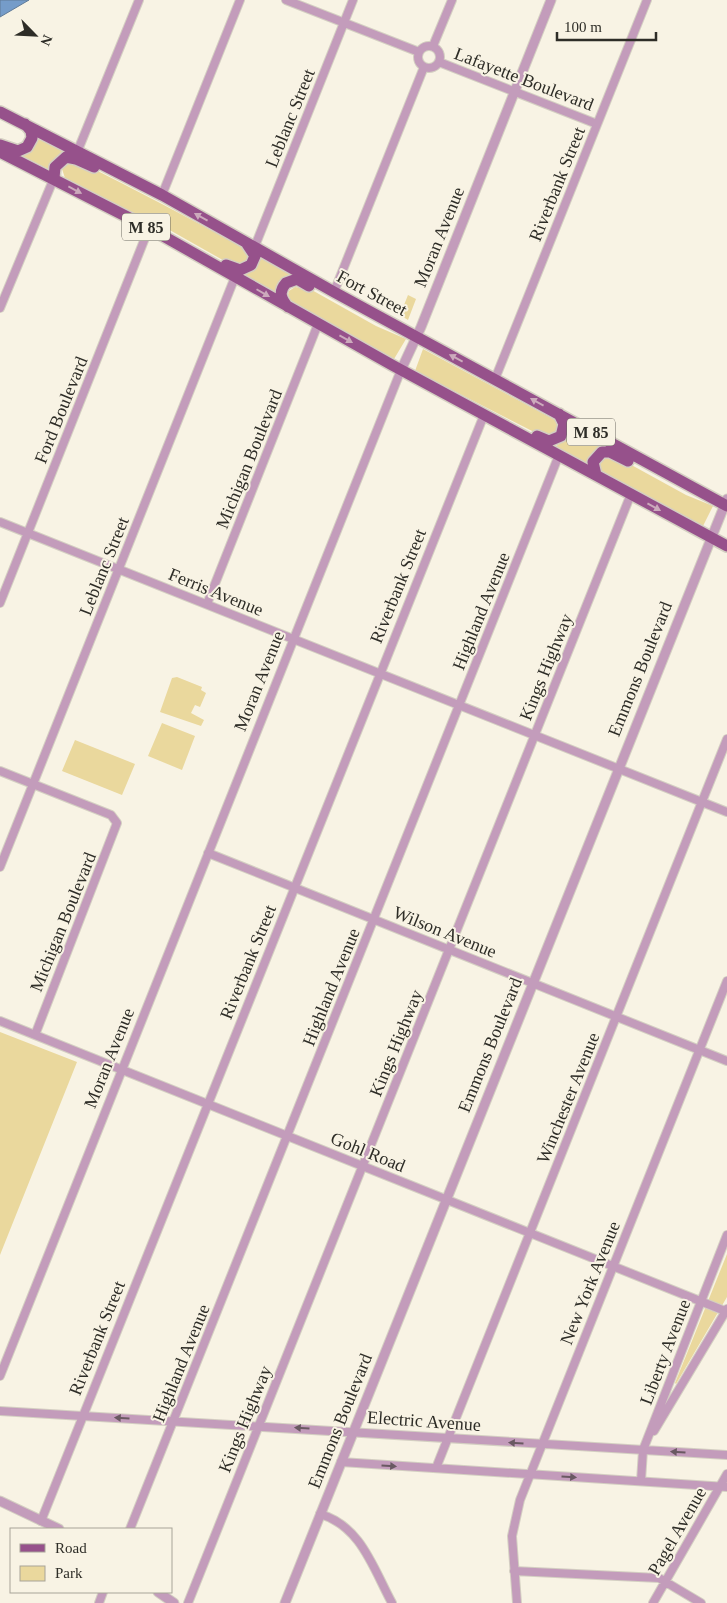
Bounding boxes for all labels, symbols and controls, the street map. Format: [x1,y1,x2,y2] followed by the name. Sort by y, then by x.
[10,10,60,60] north arrow
[557,10,656,42] scale bar
[564,19,602,35] text: 100 m
[38,32,55,48] text: N
[452,43,596,115] street label: Lafayette Boulevard
[261,66,319,170] street label: Leblanc Street
[525,124,589,244] street label: Riverbank Street
[410,184,468,290] street label: Moran Avenue
[68,186,82,194] one-way arrow
[194,212,207,221] one-way arrow
[122,213,170,240] road number: M 85
[334,266,410,320] street label: Fort Street
[256,289,271,297] one-way arrow
[339,335,353,344] one-way arrow
[30,354,92,466] street label: Ford Boulevard
[449,354,463,362] one-way arrow
[212,386,286,532] street label: Michigan Boulevard
[530,398,544,406] one-way arrow
[567,418,615,446] road number: M 85
[647,503,662,511] one-way arrow
[75,514,133,618] street label: Leblanc Street
[366,526,430,646] street label: Riverbank Street
[448,549,514,673] street label: Highland Avenue
[166,564,266,620] street label: Ferris Avenue
[604,599,676,739] street label: Emmons Boulevard
[515,611,577,723] street label: Kings Highway
[230,628,288,734] street label: Moran Avenue
[26,849,100,995] street label: Michigan Boulevard
[216,902,280,1022] street label: Riverbank Street
[391,902,499,962] street label: Wilson Avenue
[298,925,364,1049] street label: Highland Avenue
[454,975,526,1115] street label: Emmons Boulevard
[365,987,427,1099] street label: Kings Highway
[80,1005,138,1111] street label: Moran Avenue
[533,1030,603,1166] street label: Winchester Avenue
[328,1128,408,1176] street label: Gohl Road
[556,1218,624,1348] street label: New York Avenue
[65,1278,129,1398] street label: Riverbank Street
[636,1297,694,1407] street label: Liberty Avenue
[148,1301,214,1425] street label: Highland Avenue
[304,1351,376,1491] street label: Emmons Boulevard
[214,1363,276,1475] street label: Kings Highway
[366,1407,482,1435] street label: Electric Avenue
[114,1413,130,1421] one-way arrow
[293,1424,309,1432] one-way arrow
[508,1439,524,1447] one-way arrow
[670,1448,686,1456] one-way arrow
[382,1462,398,1470] one-way arrow
[561,1473,577,1481] one-way arrow
[644,1483,710,1578] street label: Pagel Avenue
[10,1528,172,1593] legend
[55,1540,87,1556] text: Road
[55,1565,83,1581] text: Park

